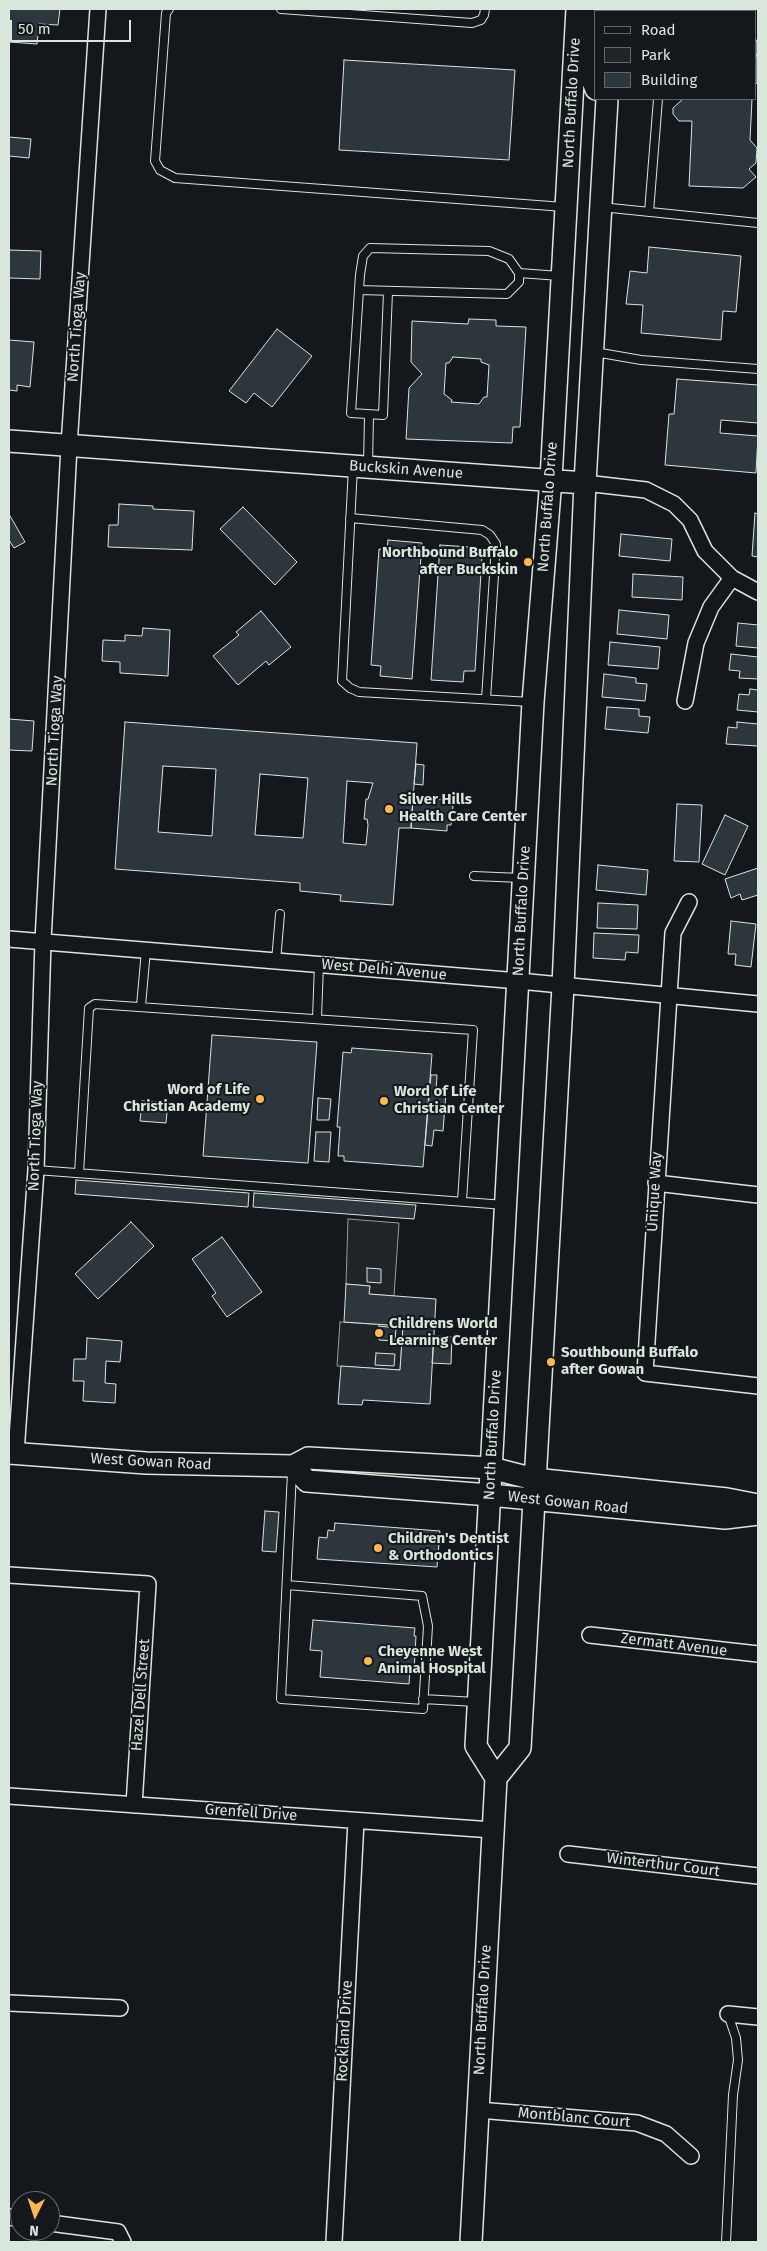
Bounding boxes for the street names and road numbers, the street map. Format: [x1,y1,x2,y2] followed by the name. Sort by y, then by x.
[560,37,584,169] street label: North Buffalo Drive
[64,271,90,383] street label: North Tioga Way
[534,441,562,573] street label: North Buffalo Drive
[348,457,464,483] street label: Buckskin Avenue
[43,675,67,787] street label: North Tioga Way
[510,845,534,977] street label: North Buffalo Drive
[321,956,447,984] street label: West Delhi Avenue
[25,1080,47,1192] street label: North Tioga Way
[644,1152,666,1232] street label: Unique Way
[481,1369,505,1501] street label: North Buffalo Drive
[90,1450,212,1474] street label: West Gowan Road
[507,1488,629,1518] street label: West Gowan Road
[620,1630,728,1660] street label: Zermatt Avenue
[128,1638,154,1752] street label: Hazel Dell Street
[204,1801,298,1825] street label: Grenfell Drive
[605,1849,721,1881] street label: Winterthur Court
[471,1944,495,2076] street label: North Buffalo Drive
[333,1980,357,2082] street label: Rockland Drive
[517,2104,631,2132] street label: Montblanc Court

